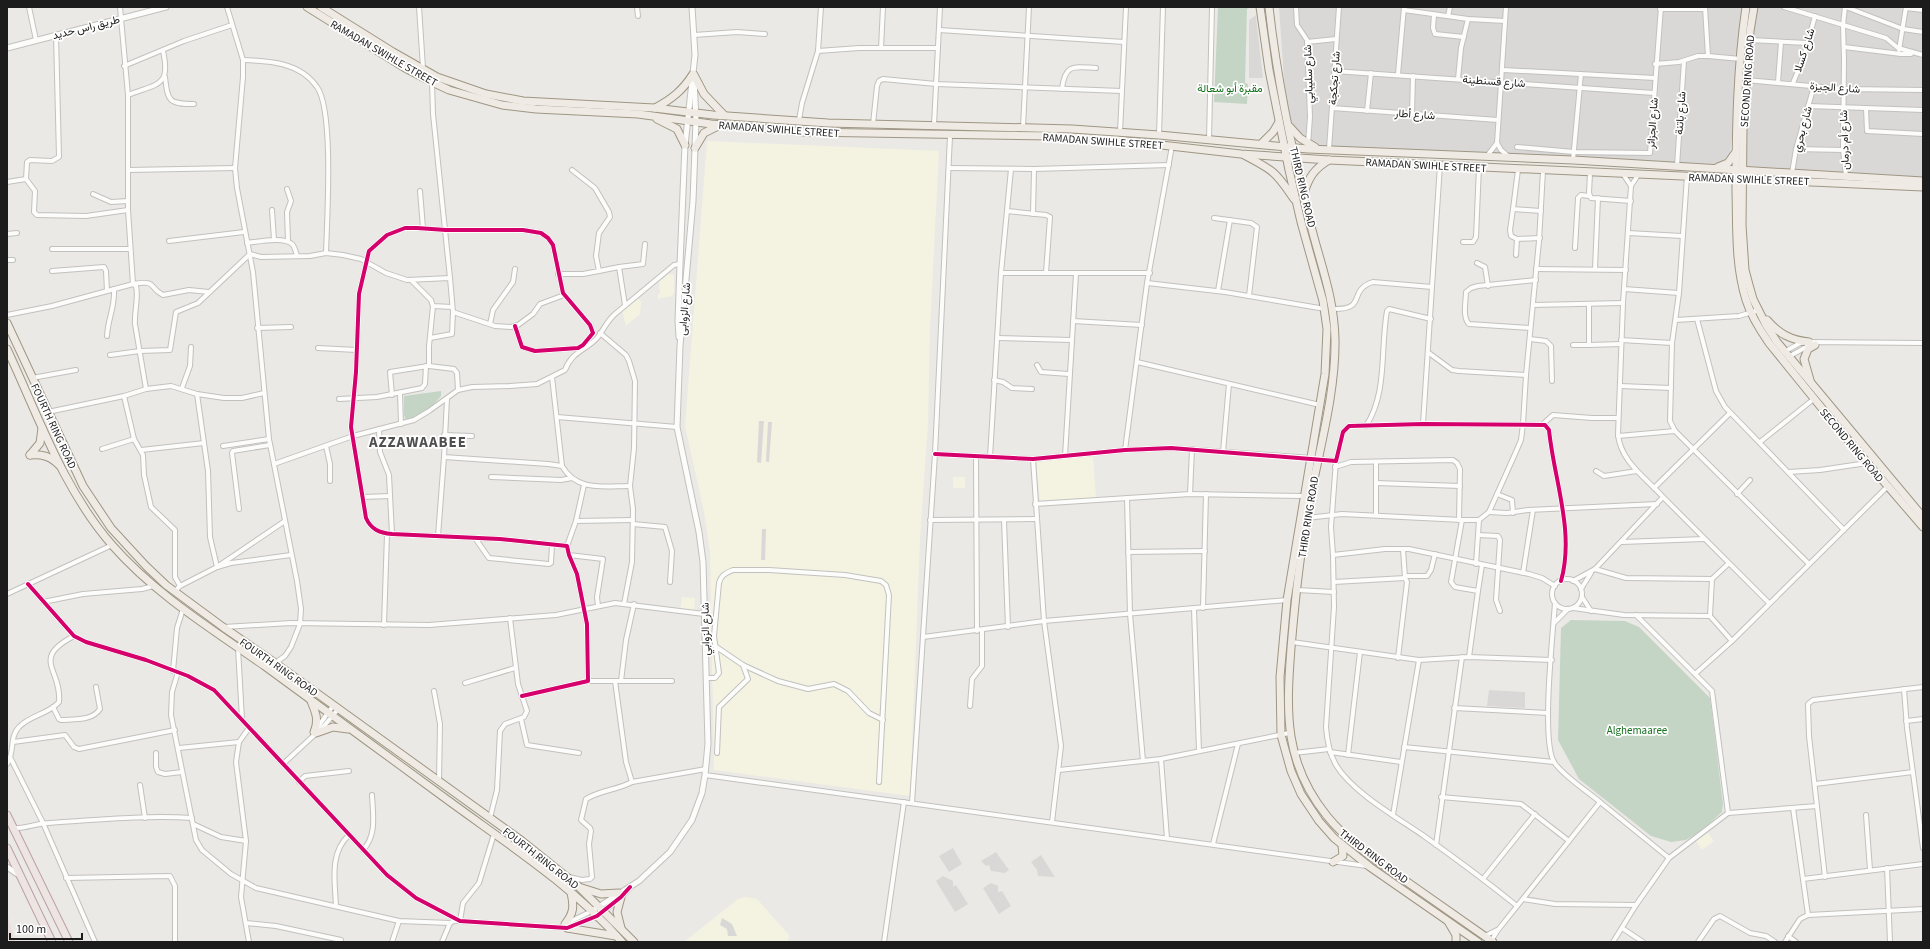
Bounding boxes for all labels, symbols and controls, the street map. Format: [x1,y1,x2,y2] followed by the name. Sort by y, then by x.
[51,12,121,43] street label: طريق راس حديد
[327,17,440,90] street label: RAMADAN SWIHLE STREET
[1790,26,1819,74] street label: شارع كسلا
[1737,34,1758,128] street label: SECOND RING ROAD
[1300,44,1319,104] street label: شارع سليبابي
[1325,50,1344,106] street label: شارع تجكجة
[1462,72,1526,91] street label: شارع قسنطينة
[1809,78,1861,97] street label: شارع الجيزة
[1197,81,1263,96] park label: مقبرة أبو شعالة
[1671,90,1690,135] street label: شارع باتنة
[1643,97,1662,150] street label: شارع الجزائر
[1789,104,1818,154] street label: شارع بحري
[1393,106,1436,123] street label: شارع أطار
[1836,109,1853,170] street label: شارع أم درمان
[718,118,840,141] street label: RAMADAN SWIHLE STREET
[1042,130,1164,153] street label: RAMADAN SWIHLE STREET
[1286,145,1319,229] street label: THIRD RING ROAD
[1365,155,1487,176] street label: RAMADAN SWIHLE STREET
[1688,170,1810,189] street label: RAMADAN SWIHLE STREET
[675,282,694,336] street label: شارع الزوابى
[27,381,80,472] street label: FOURTH RING ROAD
[1816,405,1887,486] street label: SECOND RING ROAD
[368,432,467,453] district label: AZZAWAABEE
[1295,475,1322,559] street label: THIRD RING ROAD
[698,602,715,656] street label: شارع الزوابي
[237,635,321,700] street label: FOURTH RING ROAD
[1607,723,1668,738] park label: Alghemaaree
[500,824,582,893] street label: FOURTH RING ROAD
[1336,826,1411,887] street label: THIRD RING ROAD
[10,915,82,941] scale bar
[16,921,46,938] text: 100 m

